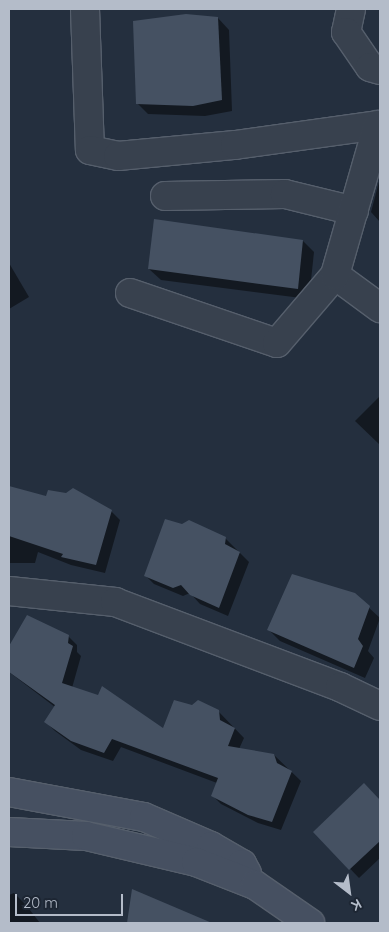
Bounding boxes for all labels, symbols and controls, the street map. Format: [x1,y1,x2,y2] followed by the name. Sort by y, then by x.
[324,867,374,917] north arrow
[18,884,125,916] scale bar
[23,893,58,912] text: 20 m
[348,895,365,915] text: K

